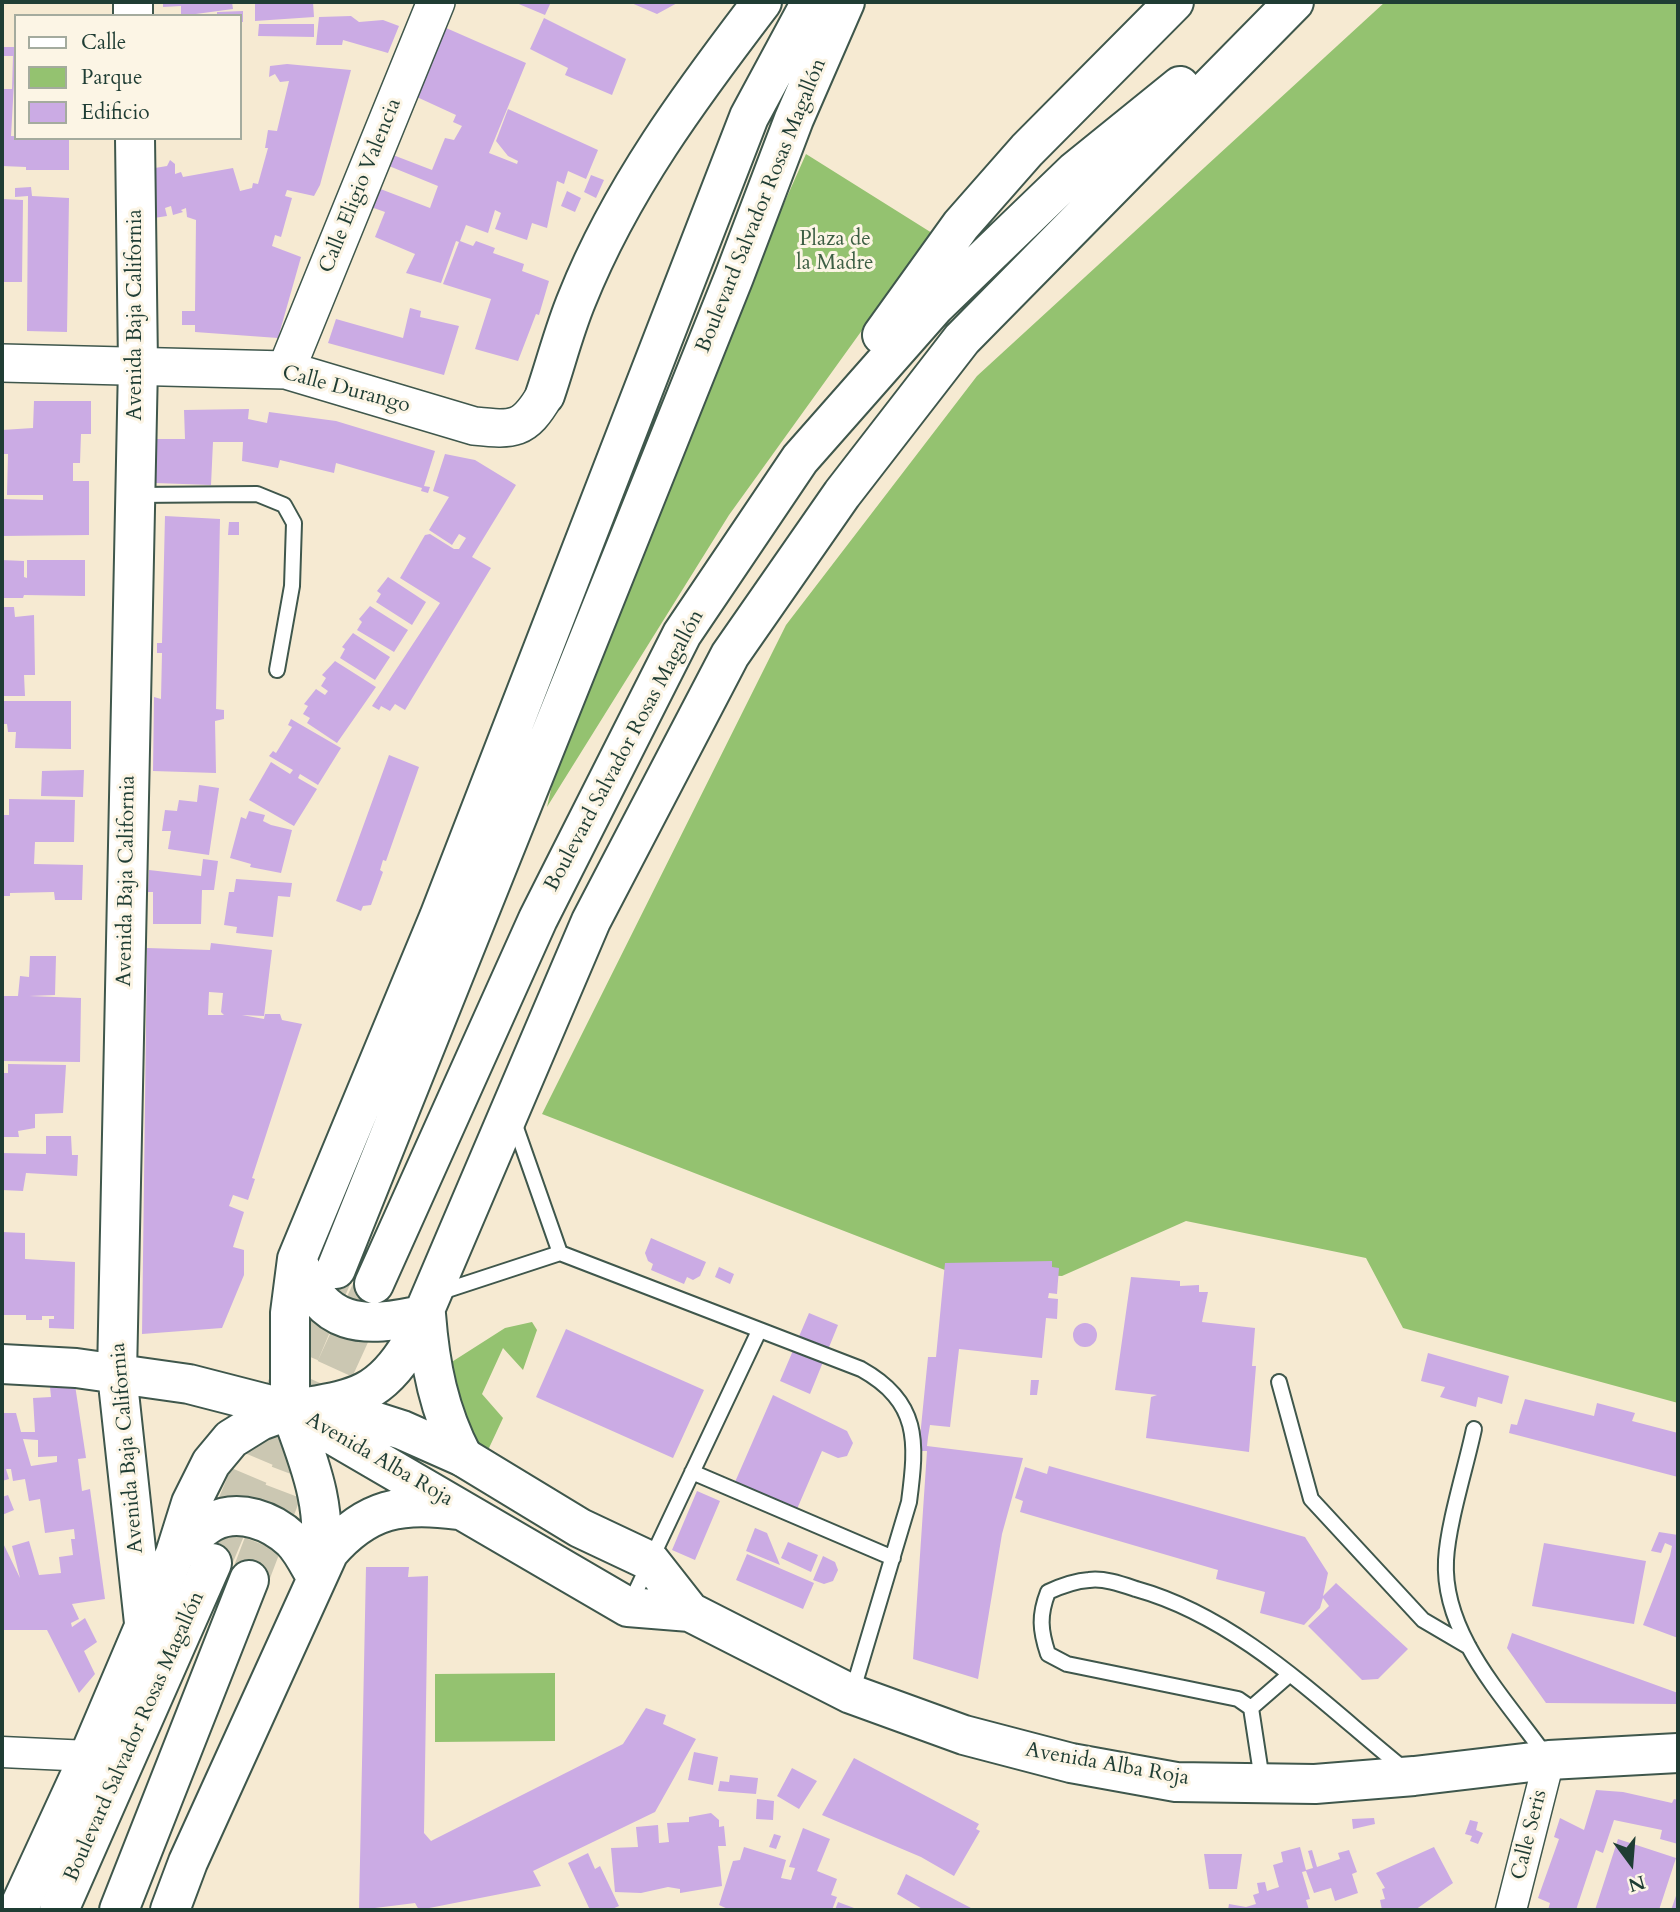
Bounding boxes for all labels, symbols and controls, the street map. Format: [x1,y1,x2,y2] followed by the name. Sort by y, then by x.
[14,14,242,140] legend
[81,28,126,57] text: Calle
[691,55,833,357] street label: Boulevard Salvador Rosas Magallón
[81,63,142,92] text: Parque
[315,95,407,277] street label: Calle Eligio Valencia
[81,98,150,127] text: Edificio
[123,209,149,421] street label: Avenida Baja California
[796,227,874,277] park label: Plaza de la Madre
[279,361,413,419] street label: Calle Durango
[540,606,710,896] street label: Boulevard Salvador Rosas Magallón
[113,775,141,987] street label: Avenida Baja California
[106,1342,150,1554] street label: Avenida Baja California
[301,1408,457,1512] street label: Avenida Alba Roja
[59,1588,211,1886] street label: Boulevard Salvador Rosas Magallón
[1023,1738,1191,1792] street label: Avenida Alba Roja
[1507,1787,1553,1883] street label: Calle Seris
[1596,1828,1666,1898] north arrow
[1625,1868,1648,1898] text: N

